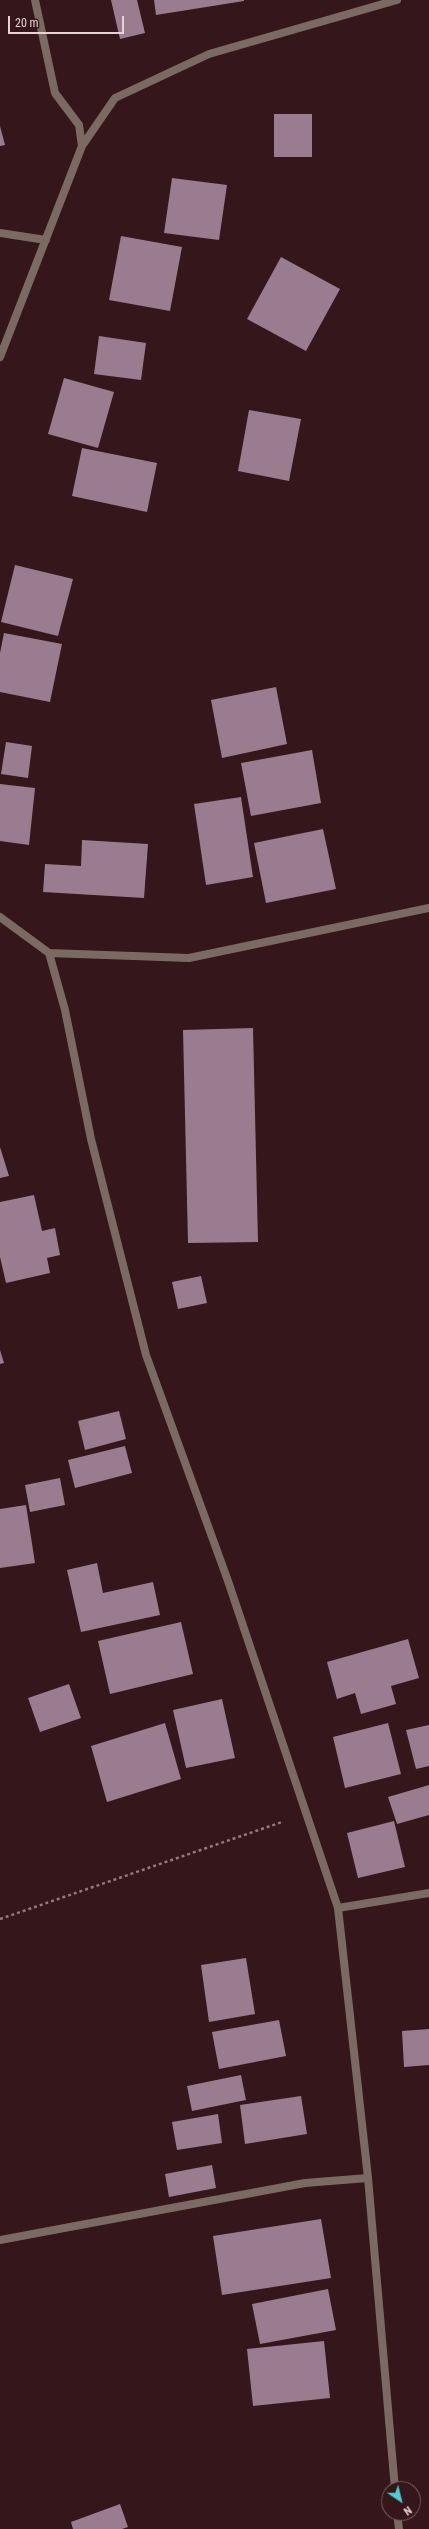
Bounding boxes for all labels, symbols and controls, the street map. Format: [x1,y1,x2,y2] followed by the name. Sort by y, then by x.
[10,8,126,34] scale bar
[15,16,39,30] text: 20 m
[381,2481,421,2521] north arrow
[401,2503,414,2518] text: N

